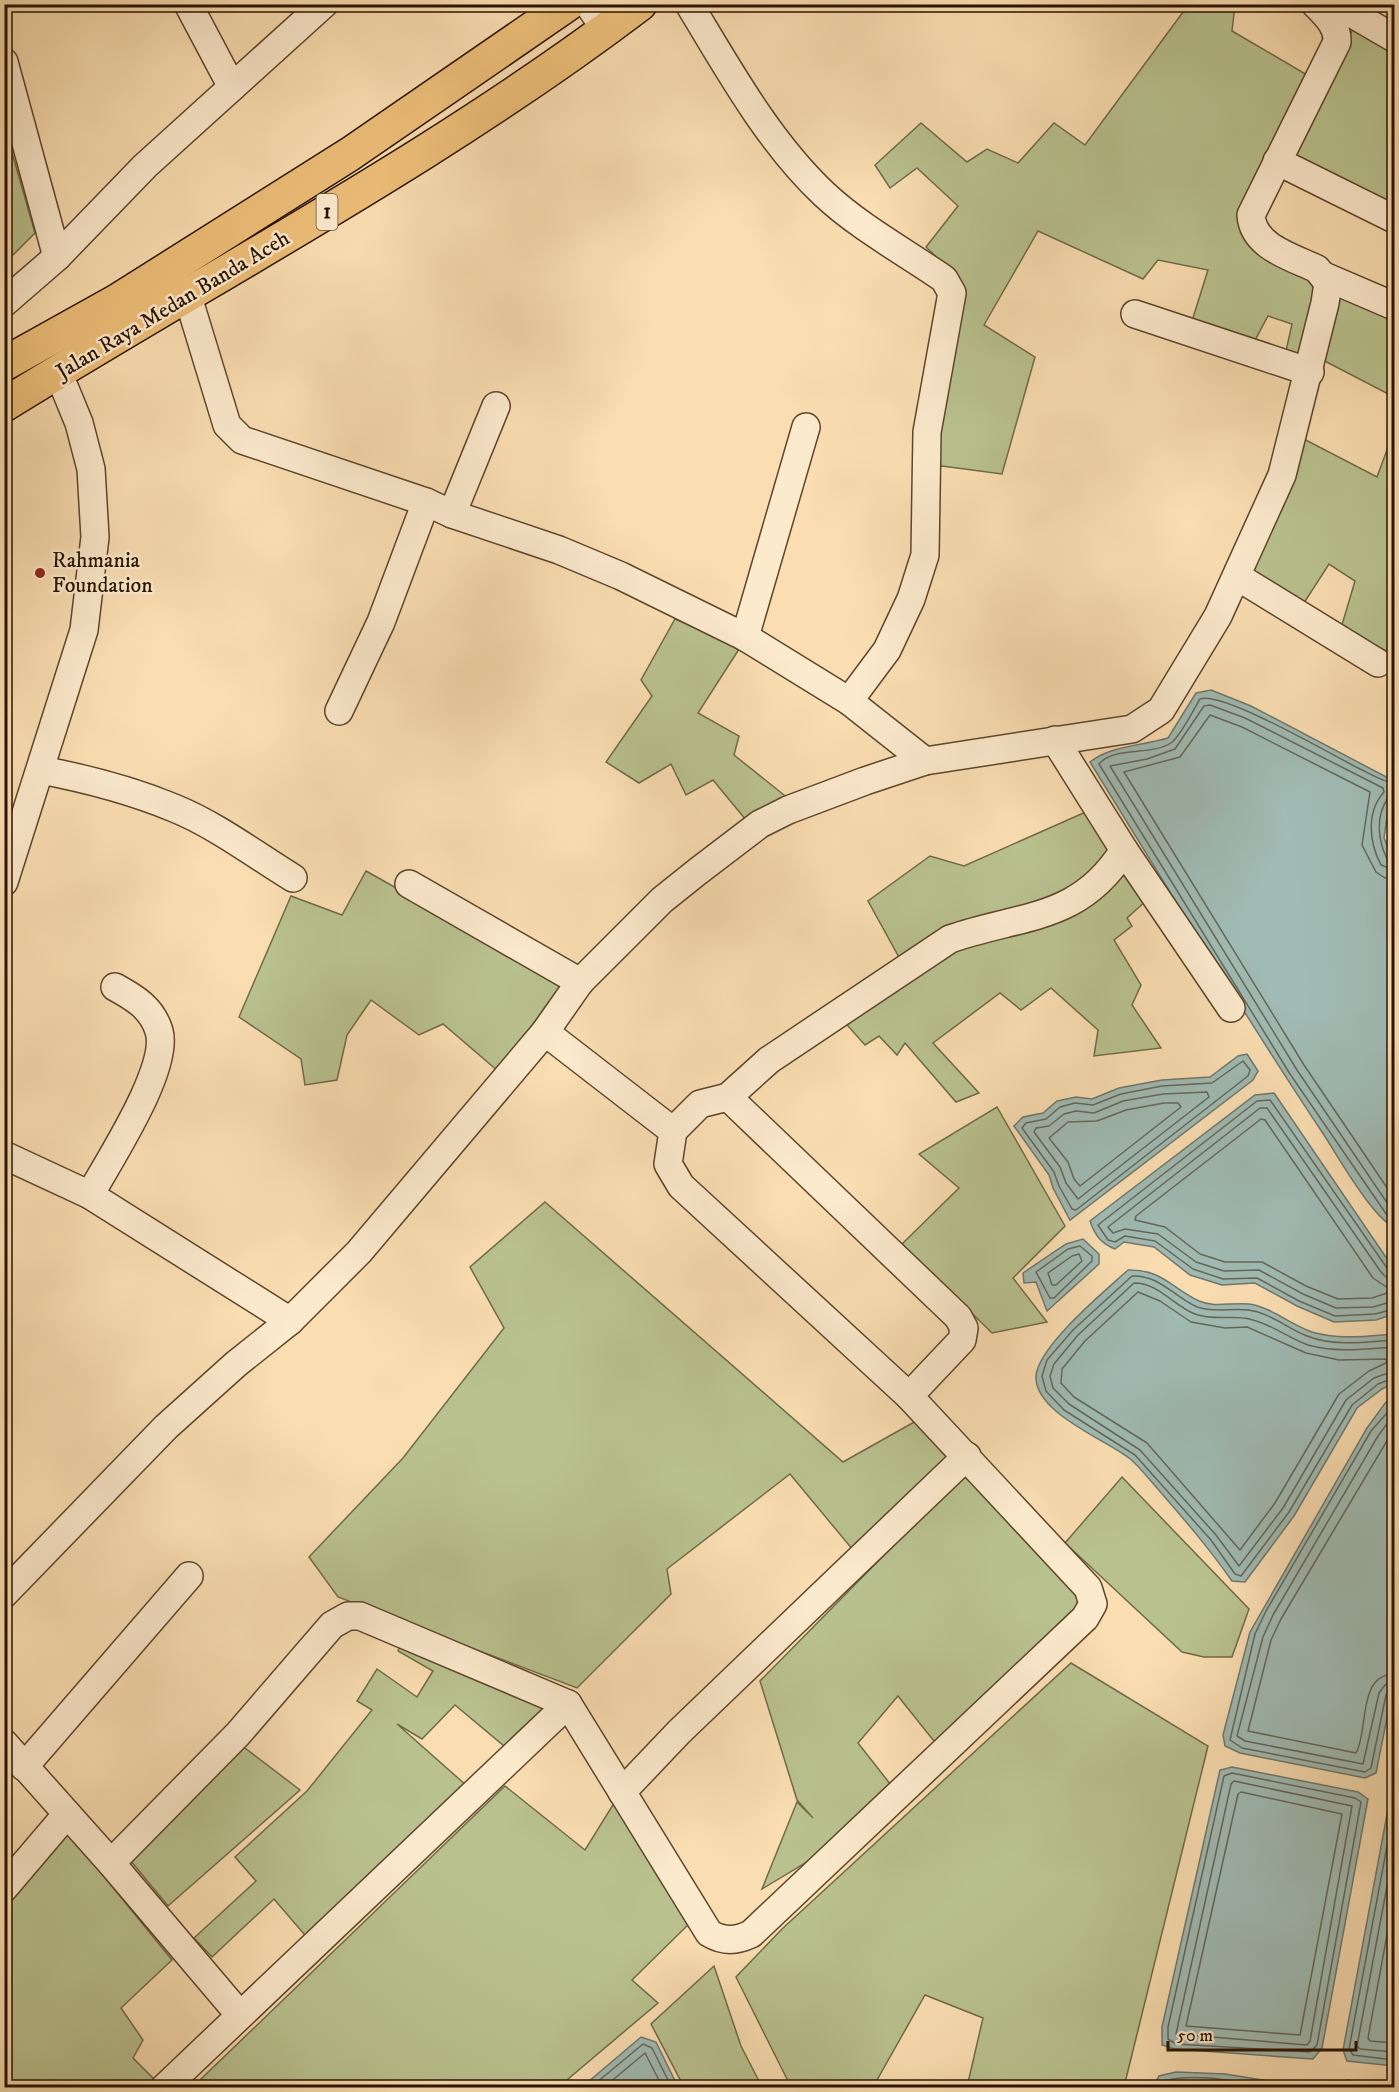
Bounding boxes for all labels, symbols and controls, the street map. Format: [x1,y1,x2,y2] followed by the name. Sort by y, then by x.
[316,194,338,230] road number: 1
[50,224,295,386] street label: Jalan Raya Medan Banda Aceh
[52,547,153,599] place label: Rahmania Foundation
[33,566,47,580] marker: Rahmania Foundation
[1168,2014,1356,2052] scale bar
[1177,2025,1213,2047] text: 50 m

